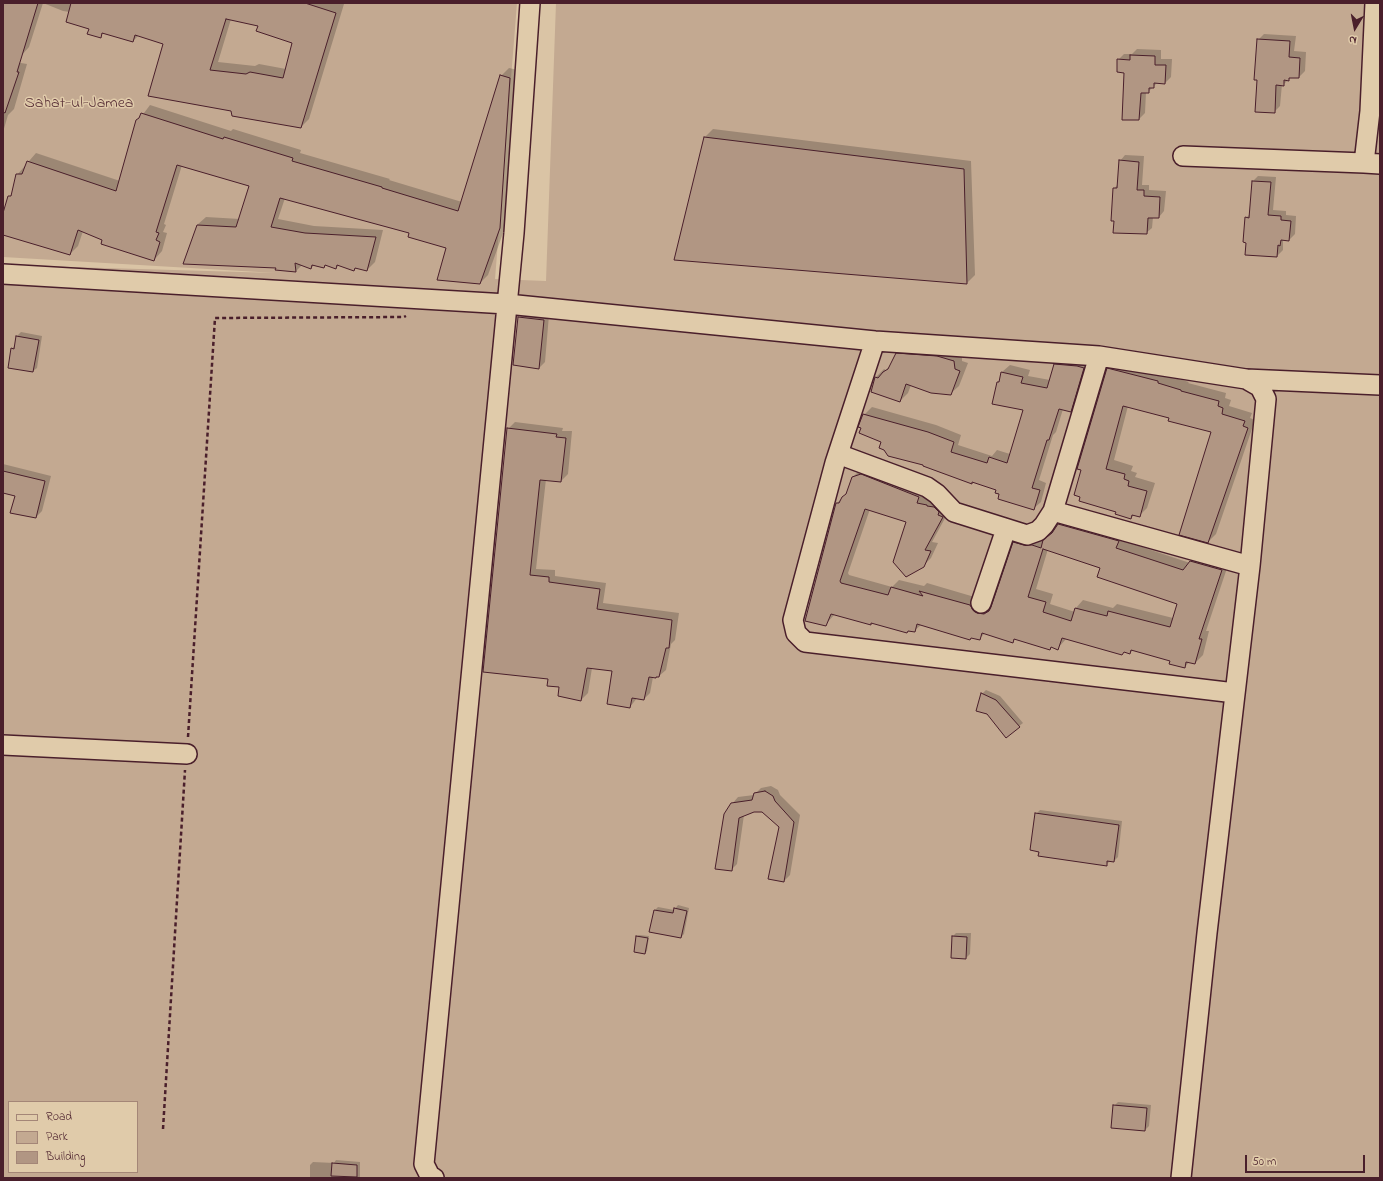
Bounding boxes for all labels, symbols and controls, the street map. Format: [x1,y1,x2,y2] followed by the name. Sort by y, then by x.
[1335,8,1375,48] north arrow
[1348,31,1358,48] text: N
[25,94,133,114] park label: Sahat-ul-Jamea
[8,1101,138,1173] legend
[46,1108,72,1126] text: Road
[46,1128,68,1146] text: Park
[1247,1147,1367,1173] scale bar
[46,1148,85,1166] text: Building
[1252,1153,1276,1171] text: 50 m

